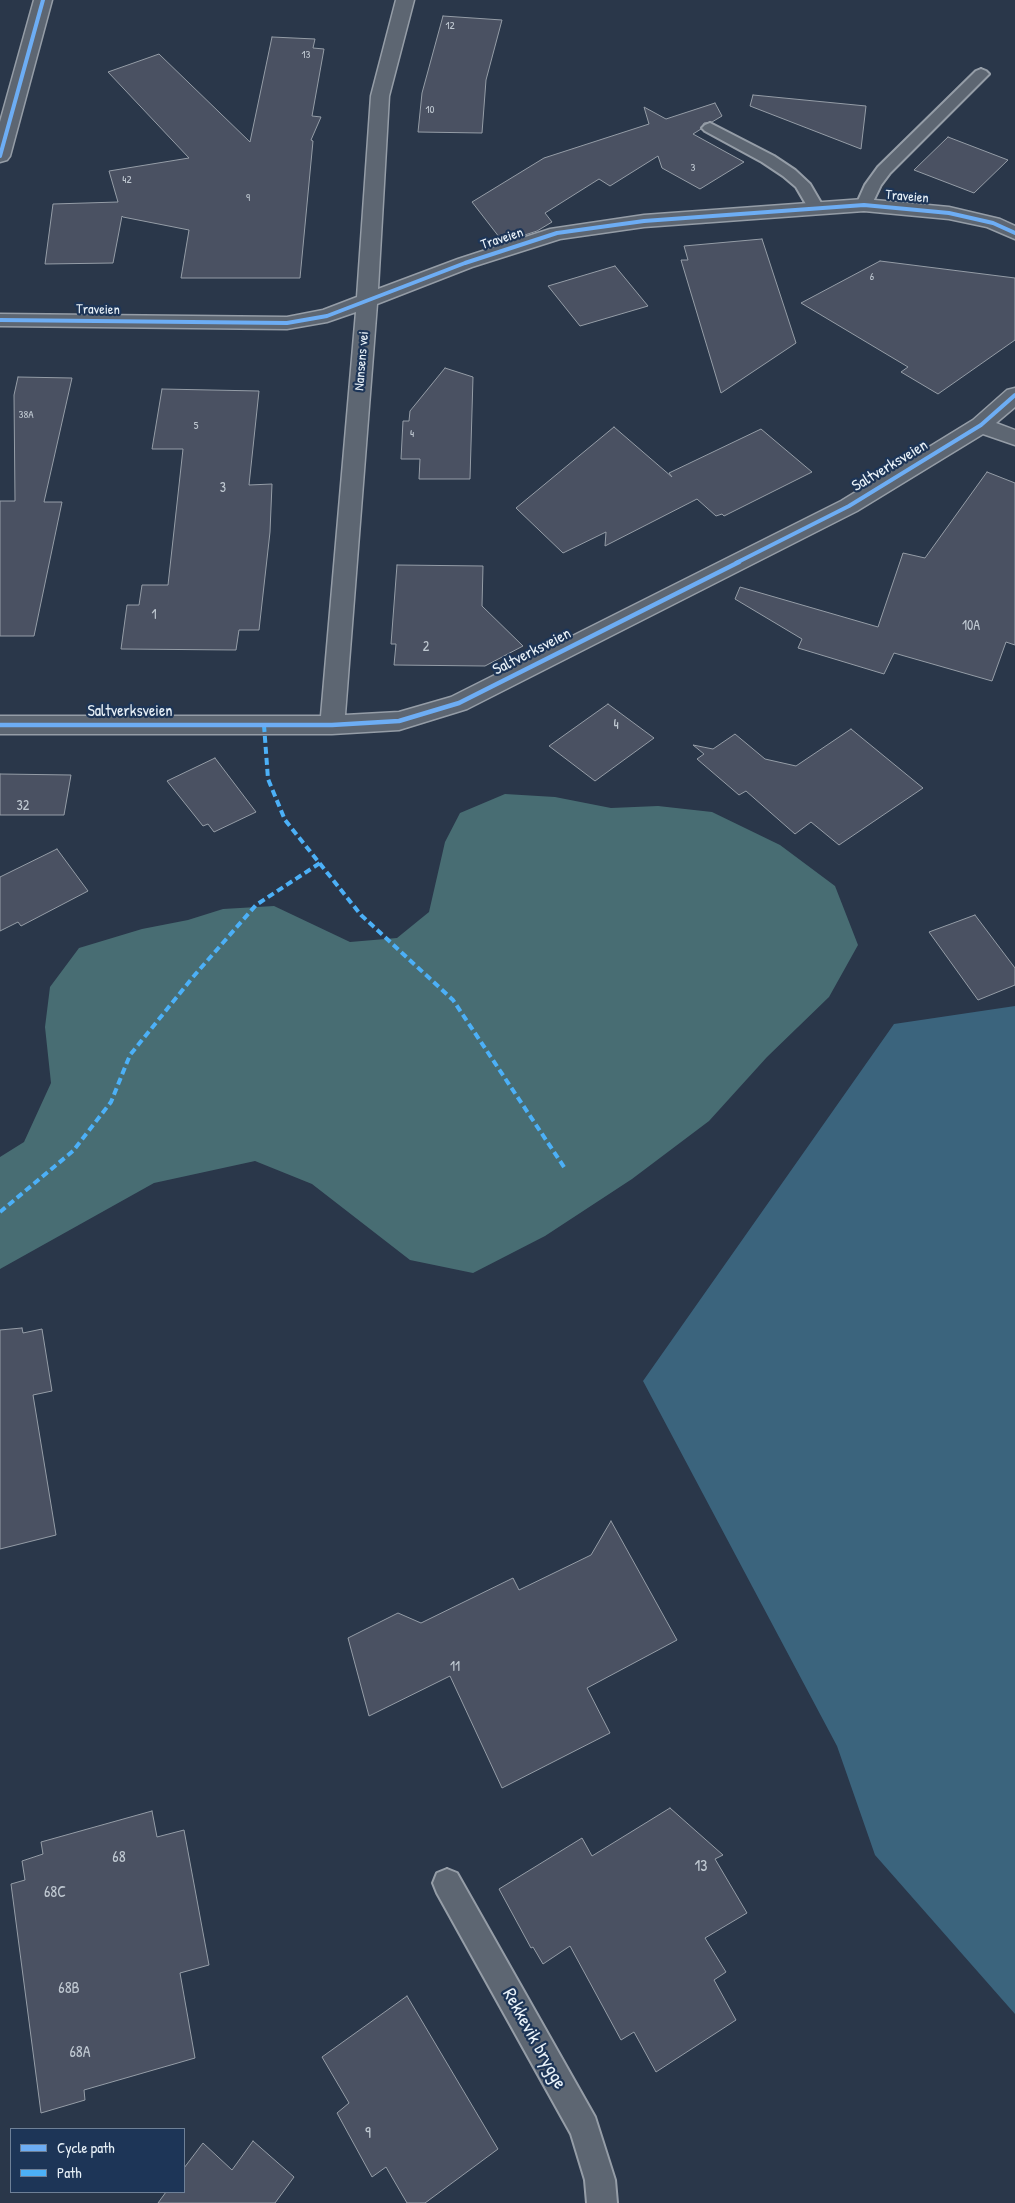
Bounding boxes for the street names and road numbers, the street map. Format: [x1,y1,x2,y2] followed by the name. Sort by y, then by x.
[885,187,929,207] street label: Traveien
[479,224,525,254] street label: Traveien
[76,301,120,319] street label: Traveien
[351,331,373,391] street label: Nansens vei
[849,436,931,496] street label: Saltverksveien
[490,624,574,680] street label: Saltverksveien
[87,702,173,722] street label: Saltverksveien
[497,1985,571,2093] street label: Rekkevik brygge

